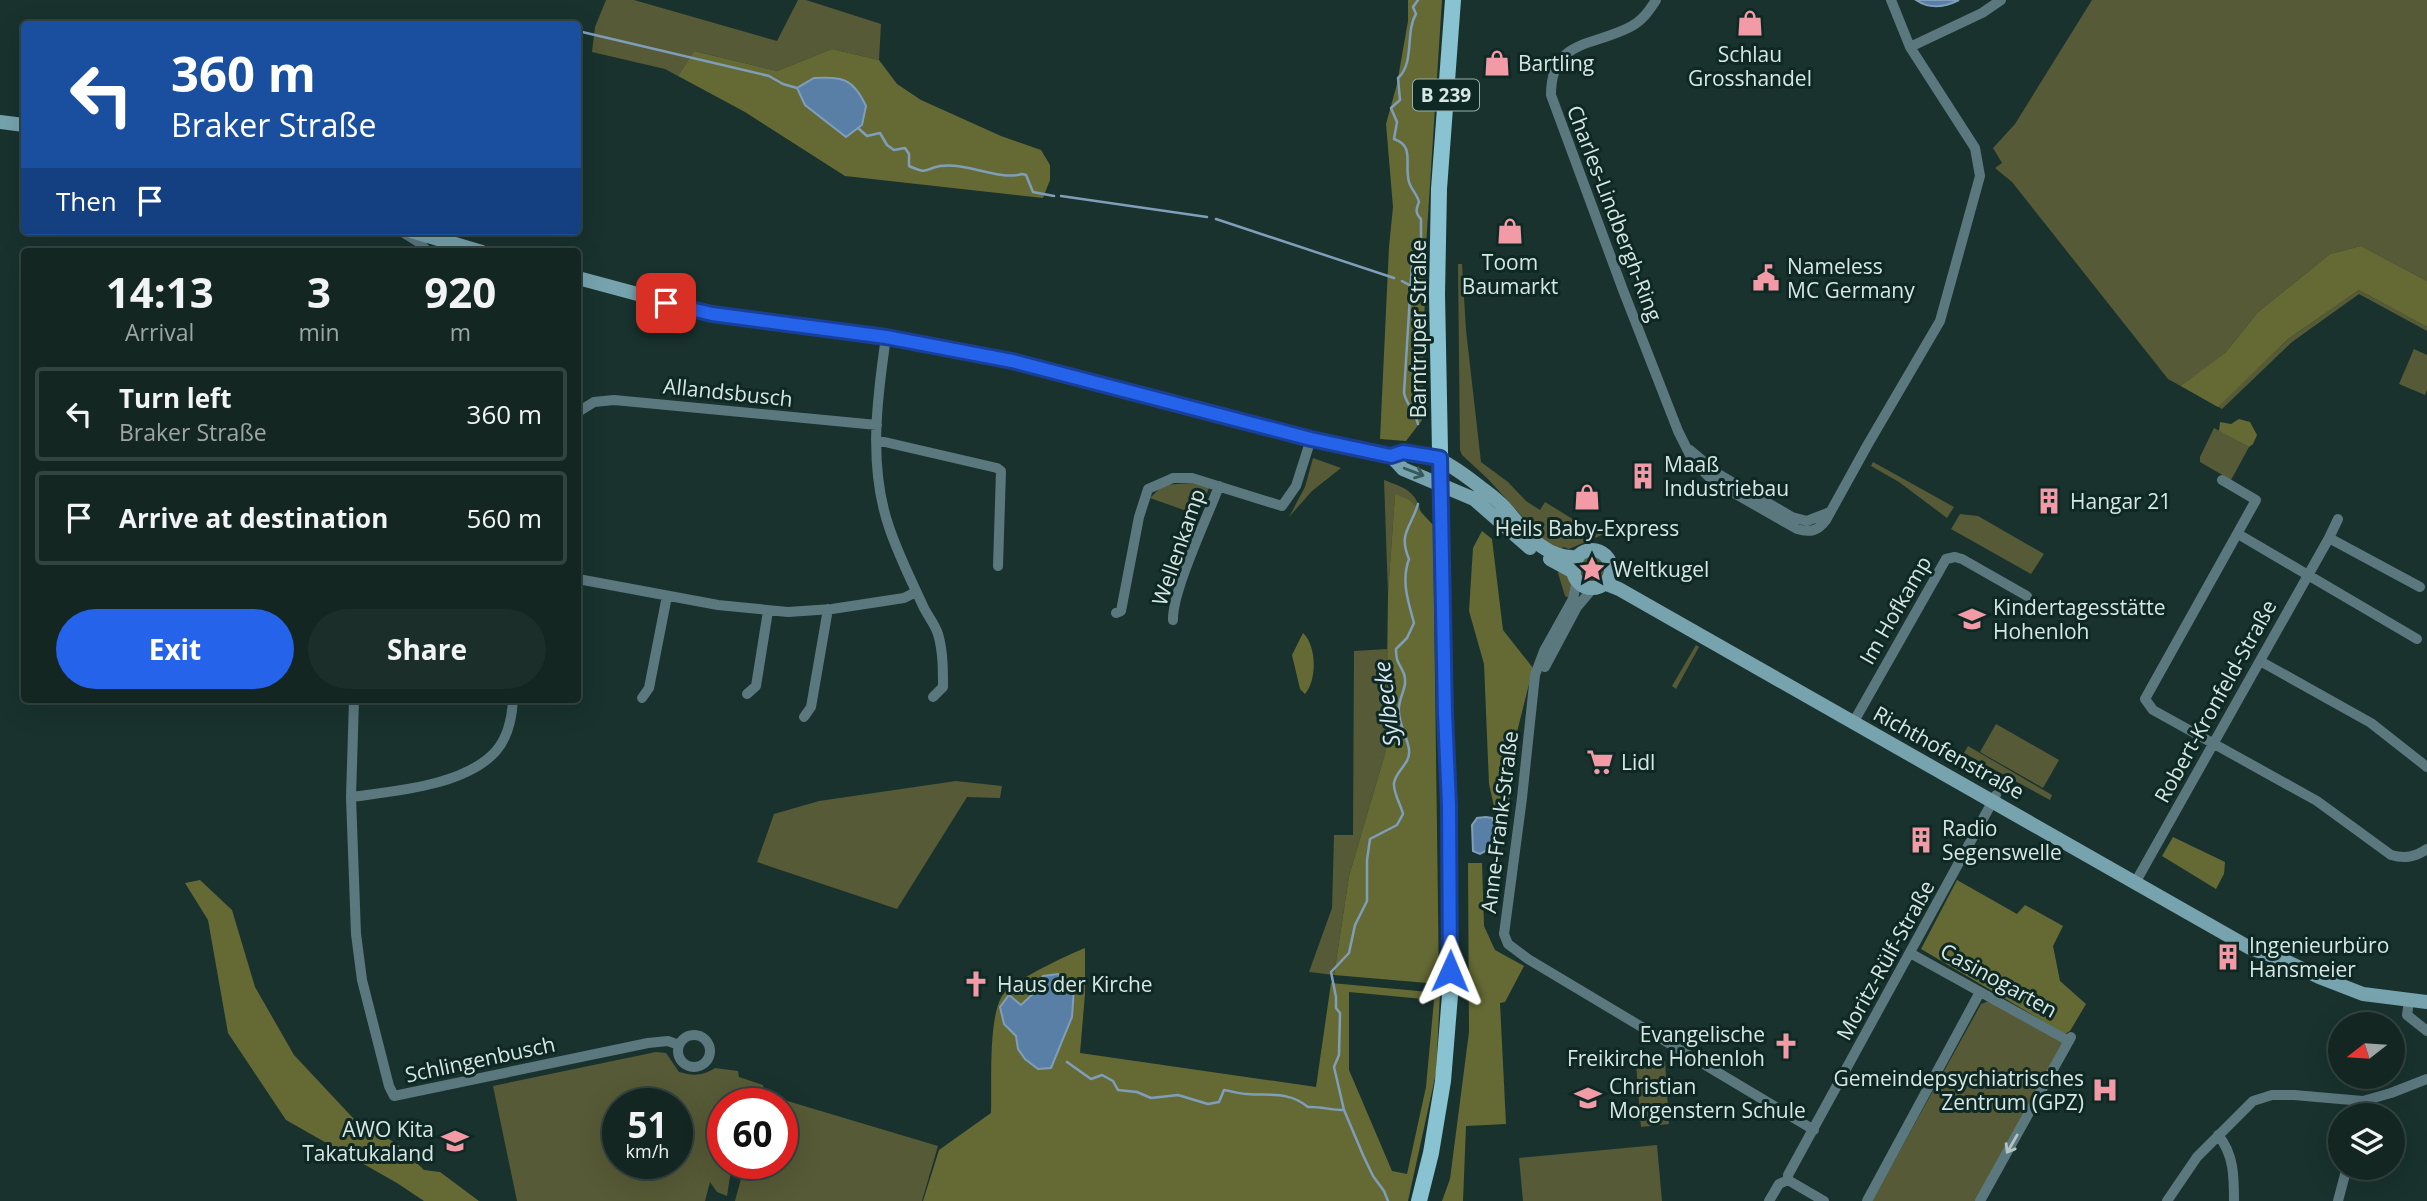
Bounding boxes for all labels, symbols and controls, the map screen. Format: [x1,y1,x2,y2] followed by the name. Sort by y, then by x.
[1735,8,1765,38] shop icon: Schlau Grosshandel
[171,40,316,106] text: 360 m
[1688,40,1812,92] place label: Schlau Grosshandel
[1482,48,1512,78] shop icon: Bartling
[56,49,147,140] icon: left
[1518,49,1594,77] place label: Bartling
[1413,80,1479,110] road number: B 239
[1561,101,1669,325] street label: Charles-Lindbergh-Ring
[171,103,376,146] text: Braker Straße
[131,182,169,220] icon: arrive
[56,183,117,219] text: Then
[1495,216,1525,246] shop icon: Toom Baumarkt
[1404,240,1432,418] street label: Barntruper Straße
[1462,248,1558,300] place label: Toom Baumarkt
[1787,252,1915,304] place label: Nameless MC Germany
[106,263,214,320] text: 14:13
[307,263,331,320] text: 3
[424,263,496,320] text: 920
[1751,263,1781,293] public building icon: Nameless MC Germany
[636,273,696,333] pin
[647,284,685,322] icon: arrive
[125,316,194,348] text: Arrival
[298,316,340,348] text: min
[450,316,471,348] text: m
[662,371,794,413] street label: Allandsbusch
[119,380,231,416] text: Turn left
[60,395,98,433] icon: left
[467,396,542,432] text: 360 m
[119,416,267,448] text: Braker Straße
[1664,450,1789,502] place label: Maaß Industriebau
[1628,461,1658,491] building icon: Maaß Industriebau
[1403,467,1425,480] one-way arrow
[1572,482,1602,512] shop icon: Heils Baby-Express
[1145,485,1211,609] street label: Wellenkamp
[2034,486,2064,516] building icon: Hangar 21
[2070,487,2171,515] place label: Hangar 21
[60,499,98,537] icon: arrive
[119,500,388,536] text: Arrive at destination
[467,500,542,536] text: 560 m
[1495,514,1679,542] place label: Heils Baby-Express
[1853,551,1937,669] street label: Im Hofkamp
[1577,554,1607,584] place icon: Weltkugel
[1613,555,1709,583] place label: Weltkugel
[1993,593,2166,645] place label: Kindertagesstätte Hohenloh
[2148,595,2282,807] street label: Robert-Kronfeld-Straße
[1957,604,1987,634] school or university icon: Kindertagesstätte Hohenloh
[56,609,294,689] button: Exit
[308,609,546,689] button: Share
[1365,659,1407,749] water label: Sylbecke
[1869,699,2029,805] street label: Richthofenstraße
[1474,729,1524,915] street label: Anne-Frank-Straße
[1585,747,1615,777] supermarket icon: Lidl
[1621,748,1655,776] place label: Lidl
[1942,814,2062,866] place label: Radio Segenswelle
[1906,825,1936,855] building icon: Radio Segenswelle
[1829,875,1941,1045] street label: Moritz-Rülf-Straße
[2249,931,2389,983] place label: Ingenieurbüro Hansmeier
[1413,934,1487,1008] position arrow
[1936,936,2062,1024] street label: Casinogarten
[2213,942,2243,972] building icon: Ingenieurbüro Hansmeier
[961,969,991,999] church icon: Haus der Kirche
[997,970,1153,998] place label: Haus der Kirche
[2328,1012,2404,1088] north arrow
[2328,1012,2405,1180] map controls
[1567,1020,1765,1072] place label: Evangelische Freikirche Hohenloh
[402,1029,558,1089] street label: Schlingenbusch
[1771,1031,1801,1061] church icon: Evangelische Freikirche Hohenloh
[1833,1064,2084,1116] place label: Gemeindepsychiatrisches Zentrum (GPZ)
[1609,1072,1806,1124] place label: Christian Morgenstern Schule
[2090,1075,2120,1105] hospital icon: Gemeindepsychiatrisches Zentrum (GPZ)
[1573,1083,1603,1113] school or university icon: Christian Morgenstern Schule
[707,1088,798,1179] speed limit sign: 60
[627,1101,668,1148] text: 51
[2328,1103,2405,1180] button: layers
[302,1115,434,1167] place label: AWO Kita Takatukaland
[440,1126,470,1156] school or university icon: AWO Kita Takatukaland
[2005,1133,2018,1154] one-way arrow
[626,1139,669,1163] text: km/h

